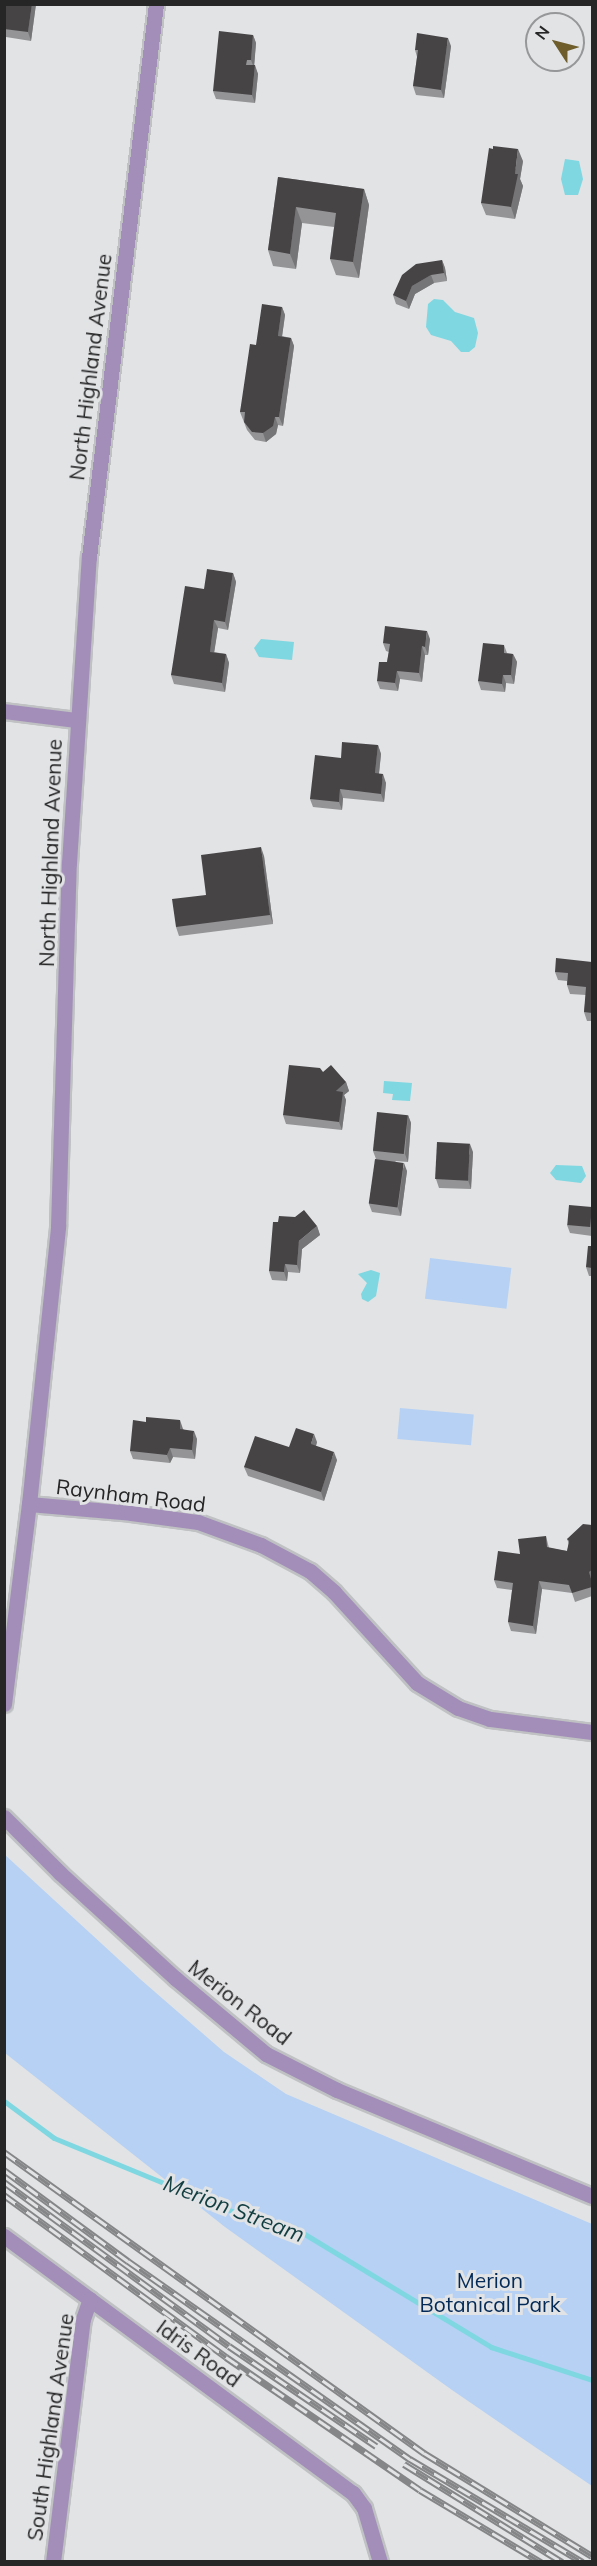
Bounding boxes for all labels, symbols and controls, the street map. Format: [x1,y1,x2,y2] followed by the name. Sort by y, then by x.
[525,12,585,72] north arrow
[530,22,554,43] text: N
[64,252,116,482] street label: North Highland Avenue
[33,739,67,967] street label: North Highland Avenue
[55,1473,207,1517] street label: Raynham Road
[184,1954,296,2050] street label: Merion Road
[160,2170,308,2248] water label: Merion Stream
[419,2267,561,2317] park label: Merion Botanical Park
[22,2312,78,2542] street label: South Highland Avenue
[152,2314,246,2392] street label: Idris Road

